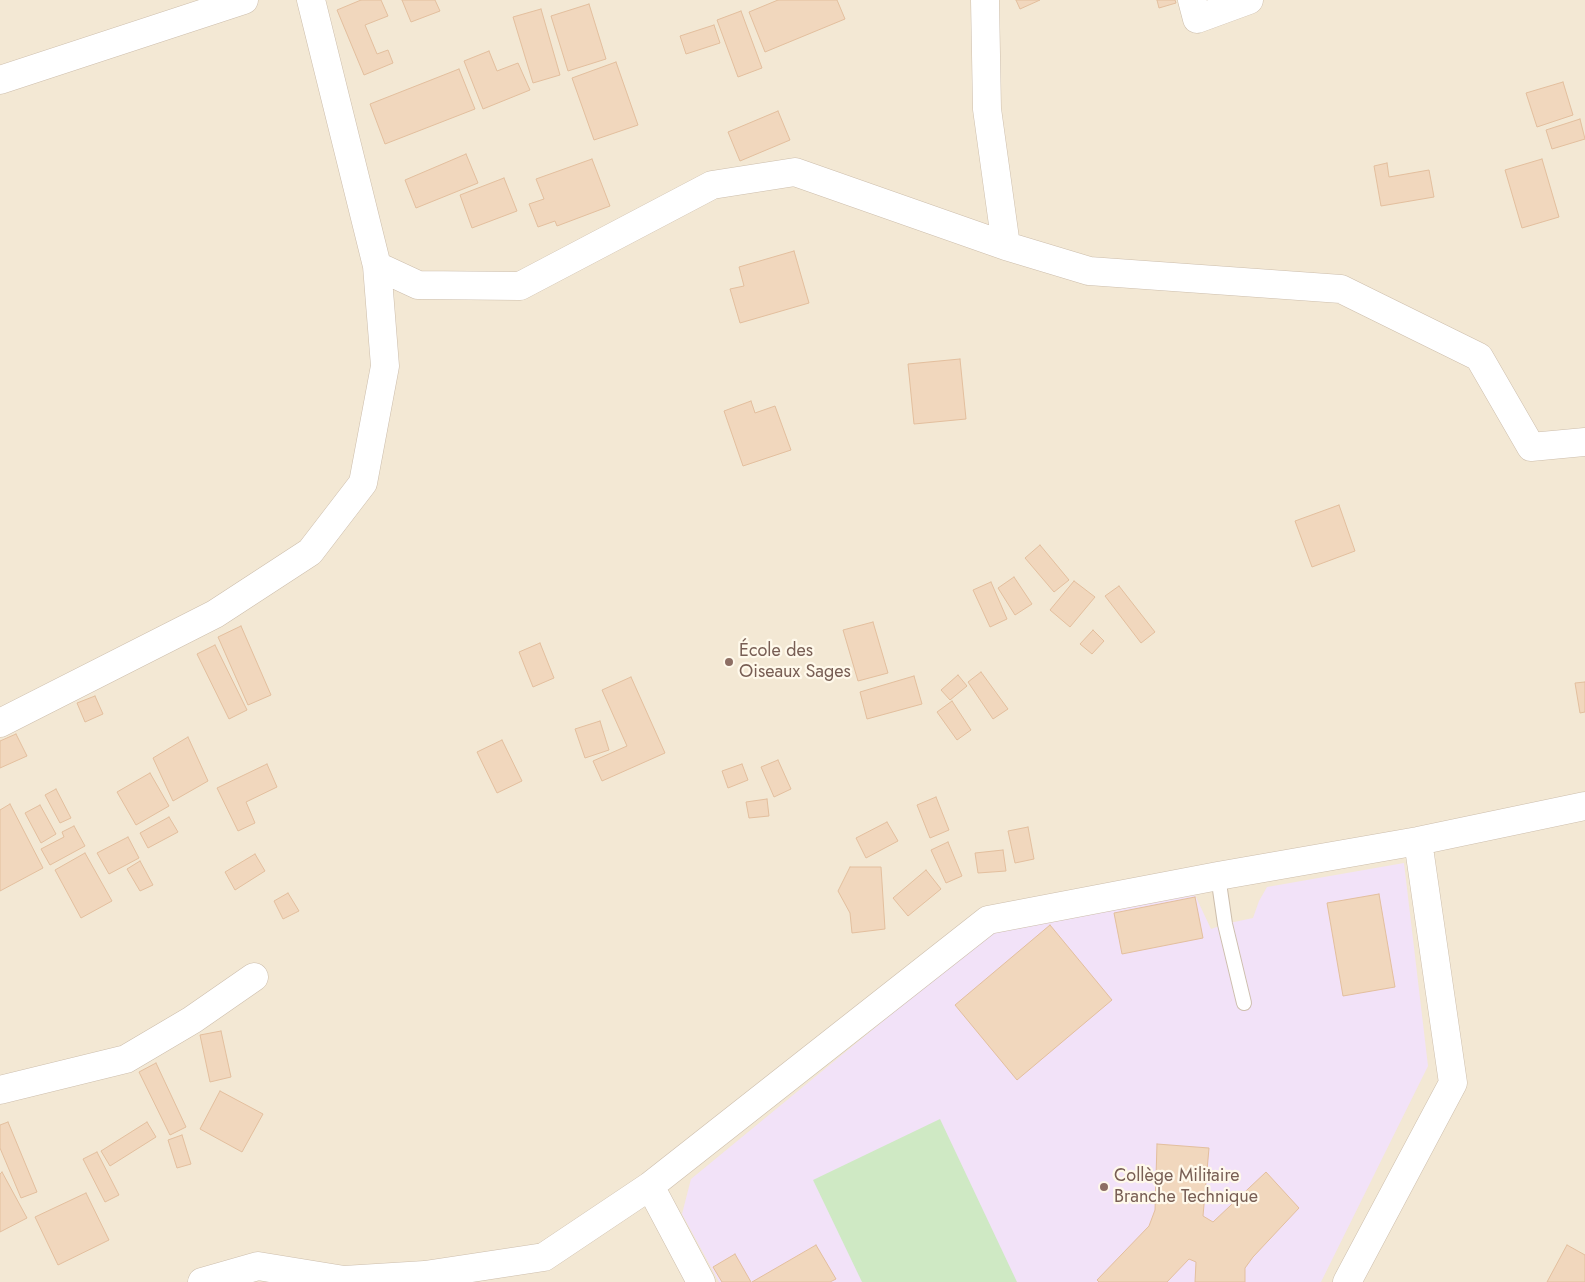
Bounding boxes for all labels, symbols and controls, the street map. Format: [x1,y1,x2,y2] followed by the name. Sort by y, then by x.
[739,641,851,684] place label: École des Oiseaux Sages
[723,656,735,668] marker: École des Oiseaux Sages
[1114,1166,1258,1208] place label: Collège Militaire Branche Technique
[1098,1181,1110,1193] marker: Collège Militaire Branche Technique

